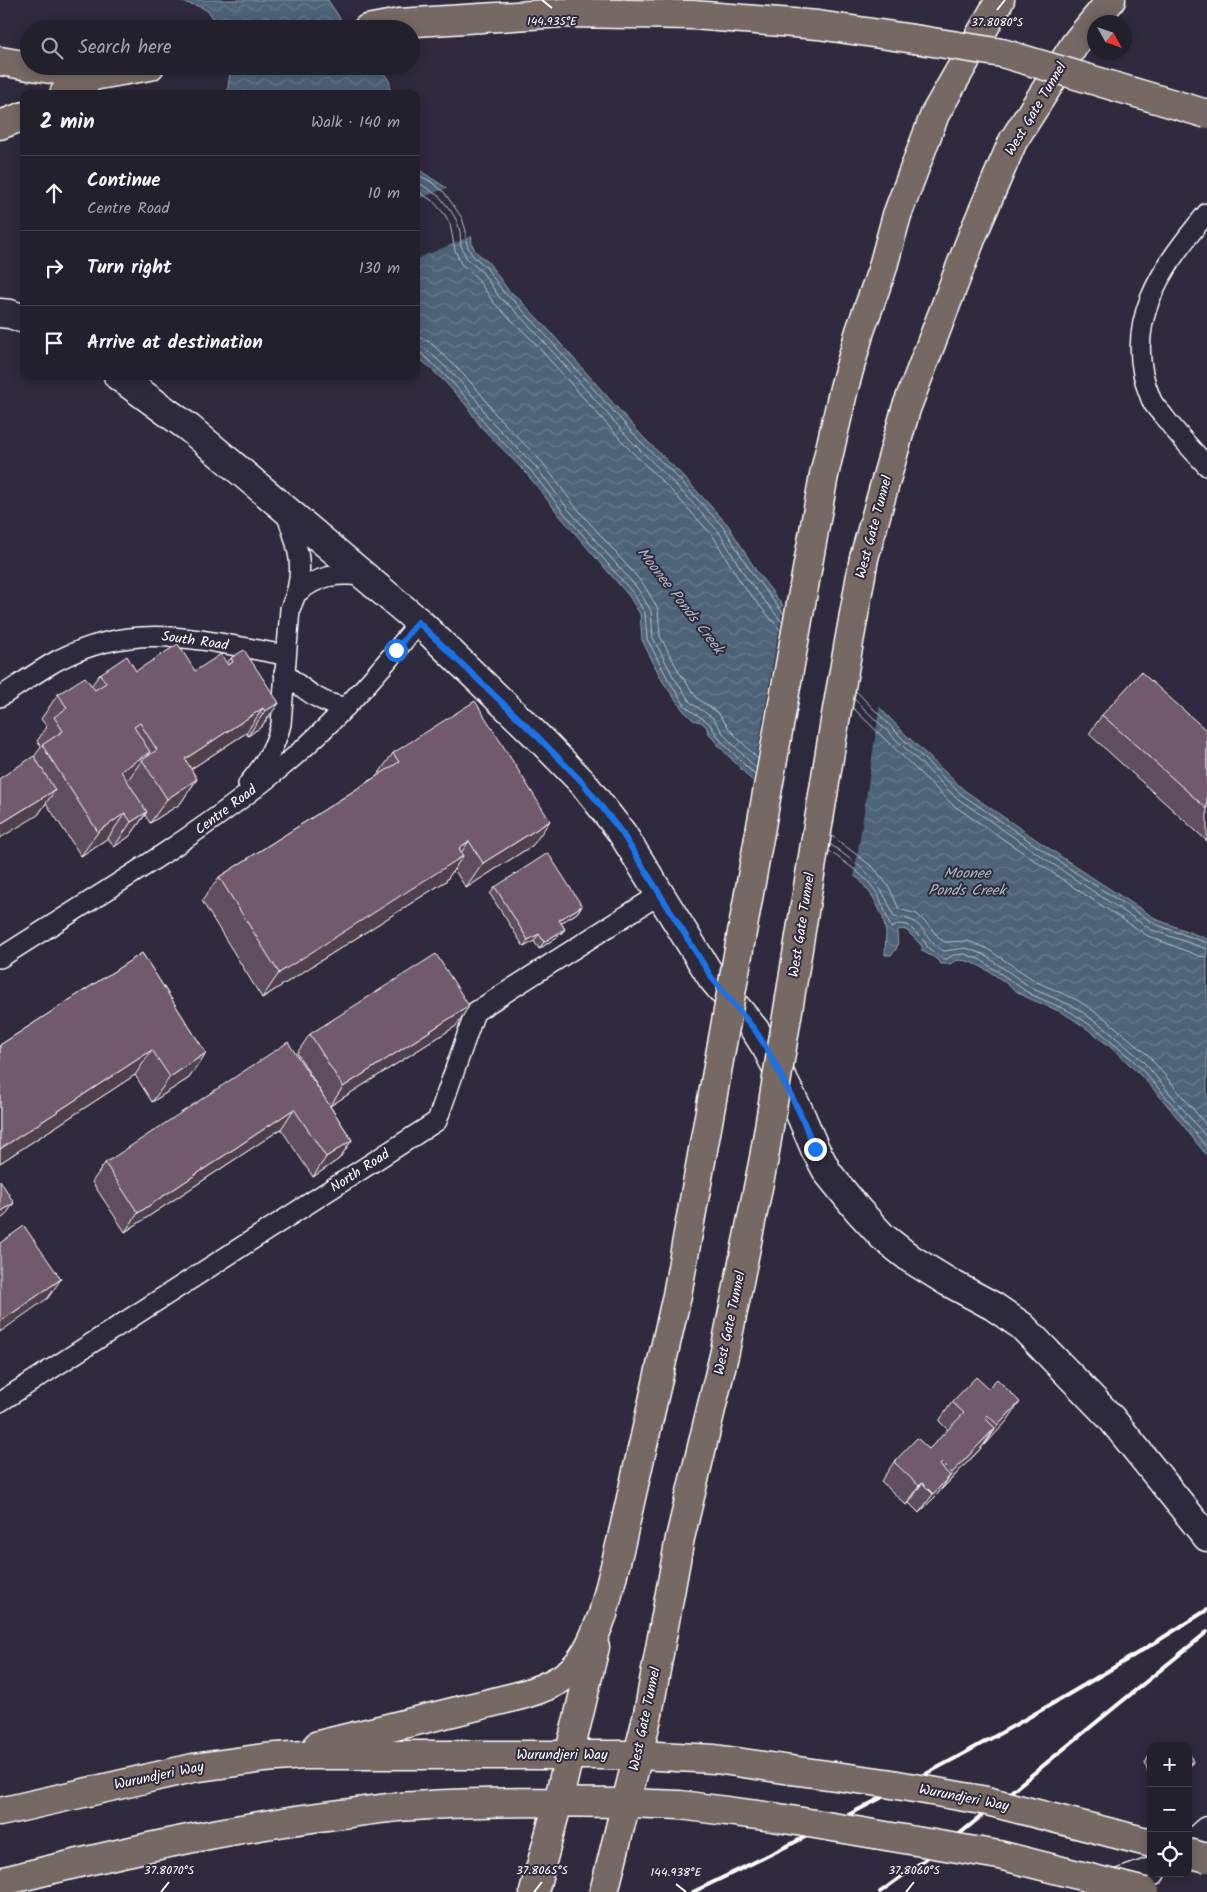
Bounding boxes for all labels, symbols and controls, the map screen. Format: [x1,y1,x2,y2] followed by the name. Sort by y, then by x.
[527,12,578,31] text: 144.935°E
[971,13,1024,32] text: 37.8080°S
[1087,15,1132,60] north arrow
[20,20,420,75] search box
[78,33,172,63] text: Search here
[38,34,66,62] icon: search
[999,58,1073,160] street label: West Gate Tunnel
[40,106,95,139] text: 2 min
[311,110,400,135] text: Walk · 140 m
[87,166,160,196] text: Continue
[40,179,68,207] icon: ahead
[368,181,400,206] text: 10 m
[87,196,170,221] text: Centre Road
[87,253,172,283] text: Turn right
[40,254,68,282] icon: right
[359,256,400,281] text: 130 m
[87,328,263,358] text: Arrive at destination
[40,329,68,357] icon: arrive
[850,473,898,581] street label: West Gate Tunnel
[630,542,731,661] water label: Moonee Ponds Creek
[160,625,231,657] street label: South Road
[385,639,408,662] route start
[191,779,262,841] street label: Centre Road
[928,862,1008,903] water label: Moonee Ponds Creek
[783,871,821,979] street label: West Gate Tunnel
[804,1138,827,1161] route end
[326,1143,395,1198] street label: North Road
[708,1269,752,1377] street label: West Gate Tunnel
[623,1665,667,1773] street label: West Gate Tunnel
[1147,1742,1192,1877] map controls
[1147,1742,1192,1787] button: +
[516,1744,608,1766] street label: Wurundjeri Way
[112,1756,206,1796] street label: Wurundjeri Way
[917,1779,1011,1818] street label: Wurundjeri Way
[1147,1787,1192,1832] button: −
[1147,1832,1192,1877] button: locate
[144,1861,195,1880] text: 37.8070°S
[516,1861,569,1880] text: 37.8065°S
[888,1861,940,1880] text: 37.8060°S
[651,1863,702,1882] text: 144.938°E

